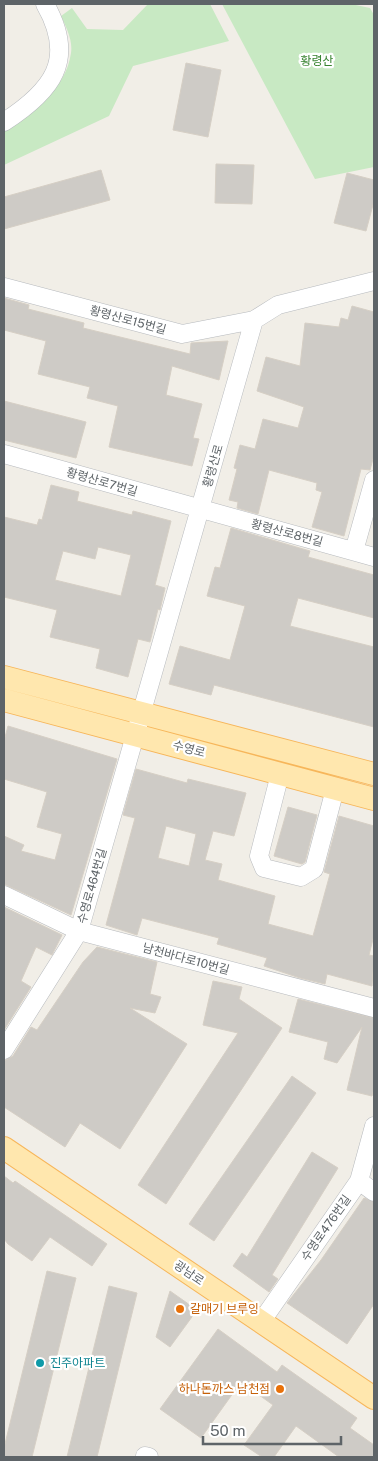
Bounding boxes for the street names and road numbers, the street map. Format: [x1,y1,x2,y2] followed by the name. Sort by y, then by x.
[88,303,168,337] street label: 황령산로15번길
[200,443,226,489] street label: 황령산로
[65,465,139,499] street label: 황령산로7번길
[249,517,325,549] street label: 황령산로8번길
[171,738,207,760] street label: 수영로
[75,847,109,925] street label: 수영로464번길
[141,941,231,977] street label: 남천바다로10번길
[298,1192,354,1264] street label: 수영로476번길
[171,1258,207,1288] street label: 광남로

